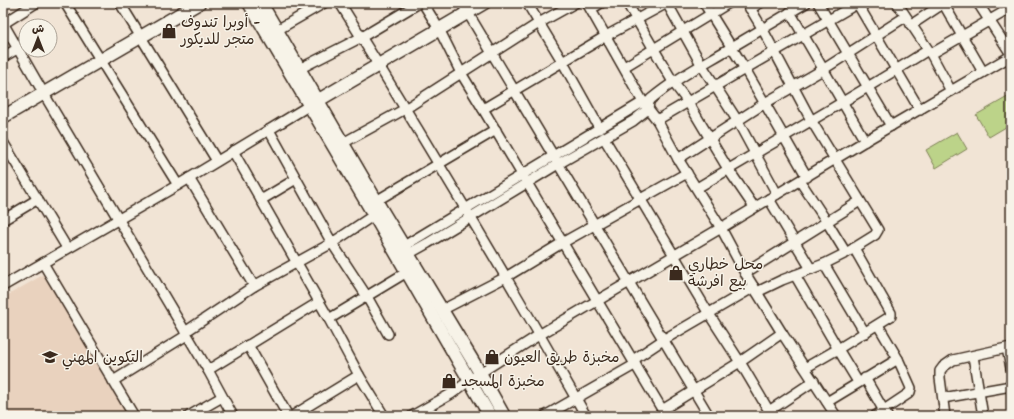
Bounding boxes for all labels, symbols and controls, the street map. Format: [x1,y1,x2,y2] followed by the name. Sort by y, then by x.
[180,12,260,49] place label: أوبرا تندوف - متجر للديكور
[18,18,58,58] north arrow
[32,21,44,36] text: ش
[160,22,178,40] shop icon: أوبرا تندوف - متجر للديكور
[688,254,763,292] place label: محل خطاري بيع افرشة
[667,264,685,282] shop icon: محل خطاري بيع افرشة
[62,347,143,370] place label: التكوين المهني
[504,347,620,367] place label: مخبزة طريق العيون
[41,348,59,366] school or university icon: التكوين المهني
[483,348,501,366] shop icon: مخبزة طريق العيون
[461,371,545,391] place label: مخبزة المسجد
[440,372,458,390] shop icon: مخبزة المسجد

